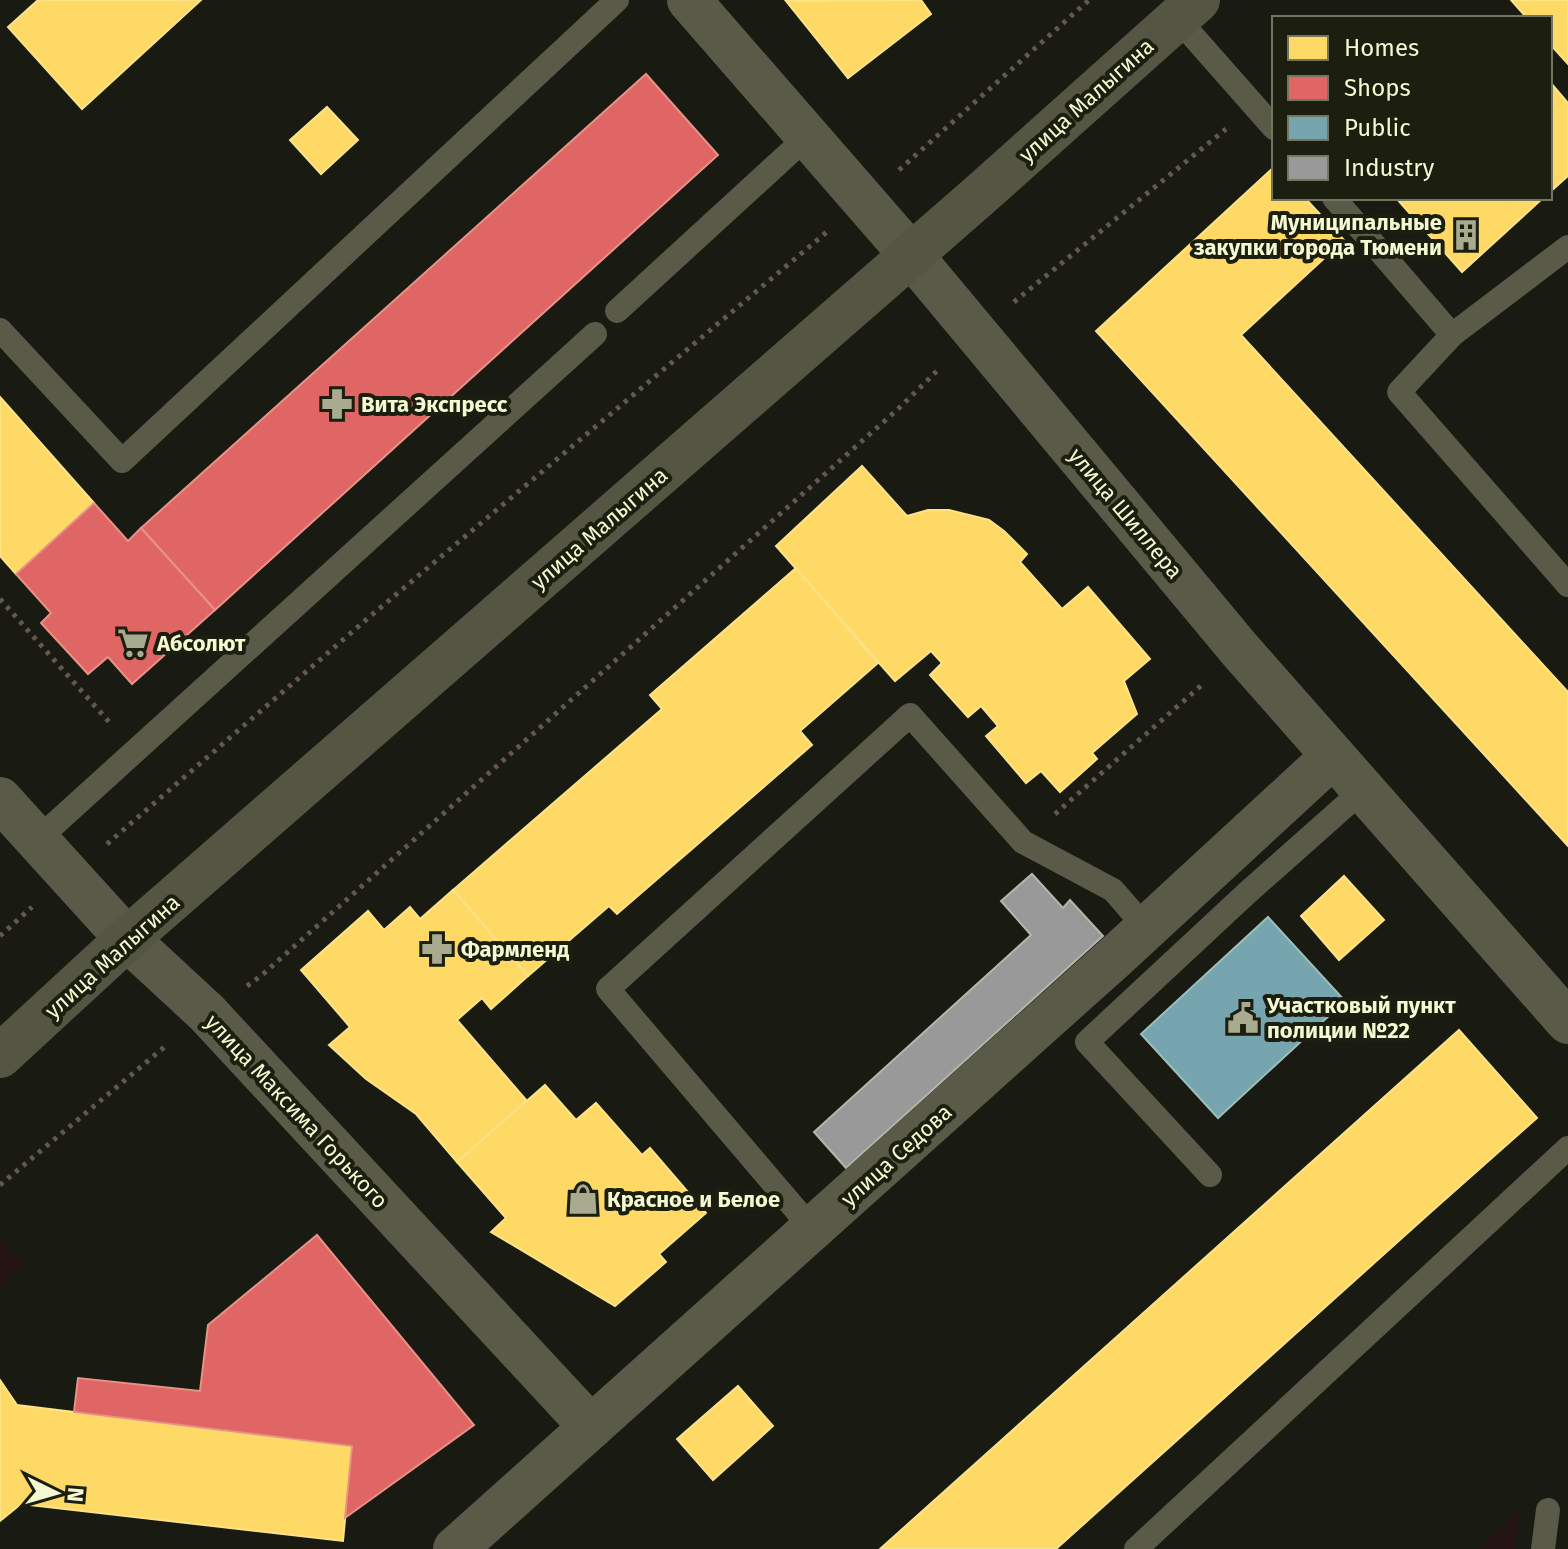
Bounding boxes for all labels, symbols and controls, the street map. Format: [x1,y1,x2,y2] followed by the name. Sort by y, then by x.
[1272,16,1552,200] legend
[1013,33,1160,168] street label: улица Малыгина
[1344,34,1419,62] text: Homes
[1344,74,1411,102] text: Shops
[1344,114,1411,142] text: Public
[1344,154,1435,182] text: Industry
[1194,209,1442,261] place label: Муниципальные закупки города Тюмени
[1449,218,1483,252] building icon: Муниципальные закупки города Тюмени
[320,387,354,421] pharmacy icon: Вита Экспресс
[361,391,508,418] place label: Вита Экспресс
[1063,442,1188,584] street label: улица Шиллера
[525,462,673,595] street label: улица Малыгина
[116,626,150,660] supermarket icon: Абсолют
[156,630,246,657] place label: Абсолют
[39,889,186,1024] street label: улица Малыгина
[420,932,454,966] pharmacy icon: Фармленд
[461,936,570,963] place label: Фармленд
[1266,992,1456,1044] place label: Участковый пункт полиции №22
[1226,1001,1260,1035] public building icon: Участковый пункт полиции №22
[200,1009,394,1214] street label: улица Максима Горького
[835,1098,957,1212] street label: улица Седова
[566,1182,600,1216] shop icon: Красное и Белое
[607,1186,780,1213] place label: Красное и Белое
[16,1453,96,1533] north arrow
[61,1486,90,1503] text: N

